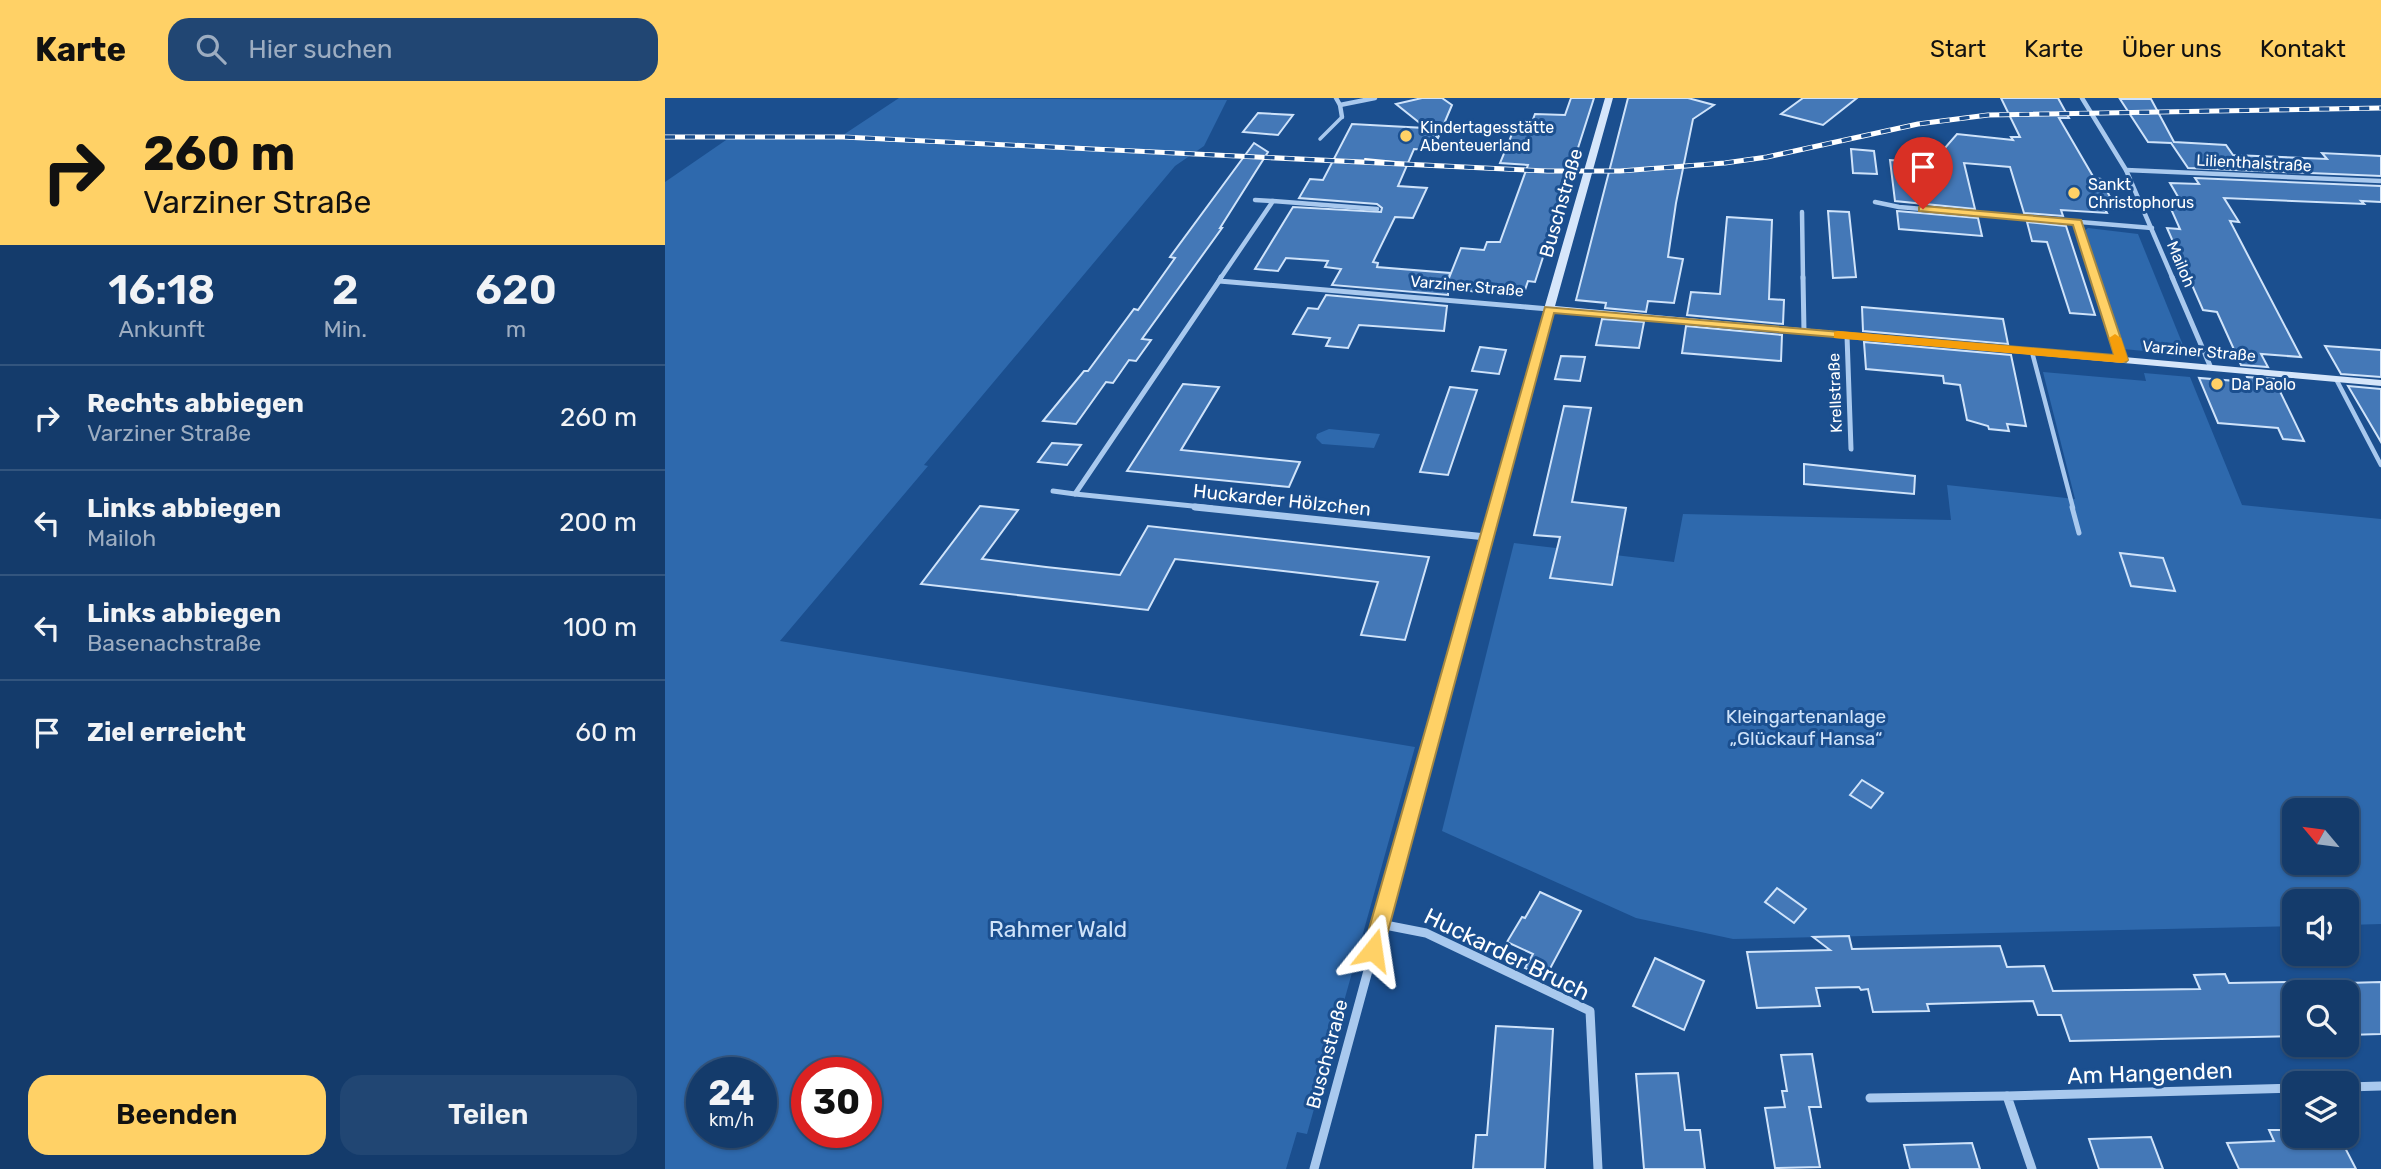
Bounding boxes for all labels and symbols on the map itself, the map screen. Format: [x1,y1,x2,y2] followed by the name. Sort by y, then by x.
[1420,118,1554,155] place label: Kindertagesstätte Abenteuerland
[1398,128,1414,144] marker: Kindertagesstätte Abenteuerland
[1893,137,1953,209] pin
[1534,146,1588,260] street label: Buschstraße
[2196,150,2312,176] street label: Lilienthalstraße
[2088,175,2194,212] place label: Sankt Christophorus
[2066,185,2082,201] marker: Sankt Christophorus
[2163,238,2199,290] street label: Mailoh
[1409,272,1525,300] street label: Varziner Straße
[2141,337,2257,365] street label: Varziner Straße
[1824,353,1846,433] street label: Krellstraße
[2231,375,2296,394] place label: Da Paolo
[2209,376,2225,392] marker: Da Paolo
[1192,479,1372,521] street label: Huckarder Hölzchen
[1726,705,1886,750] park label: Kleingartenanlage „Glückauf Hansa“
[2282,798,2359,875] north arrow
[1420,902,1594,1006] street label: Huckarder Bruch
[1336,913,1410,987] position arrow
[989,915,1127,943] park label: Rahmer Wald
[1301,997,1353,1111] street label: Buschstraße
[2067,1056,2233,1090] street label: Am Hangenden
[791,1057,882,1148] speed limit sign: 30

